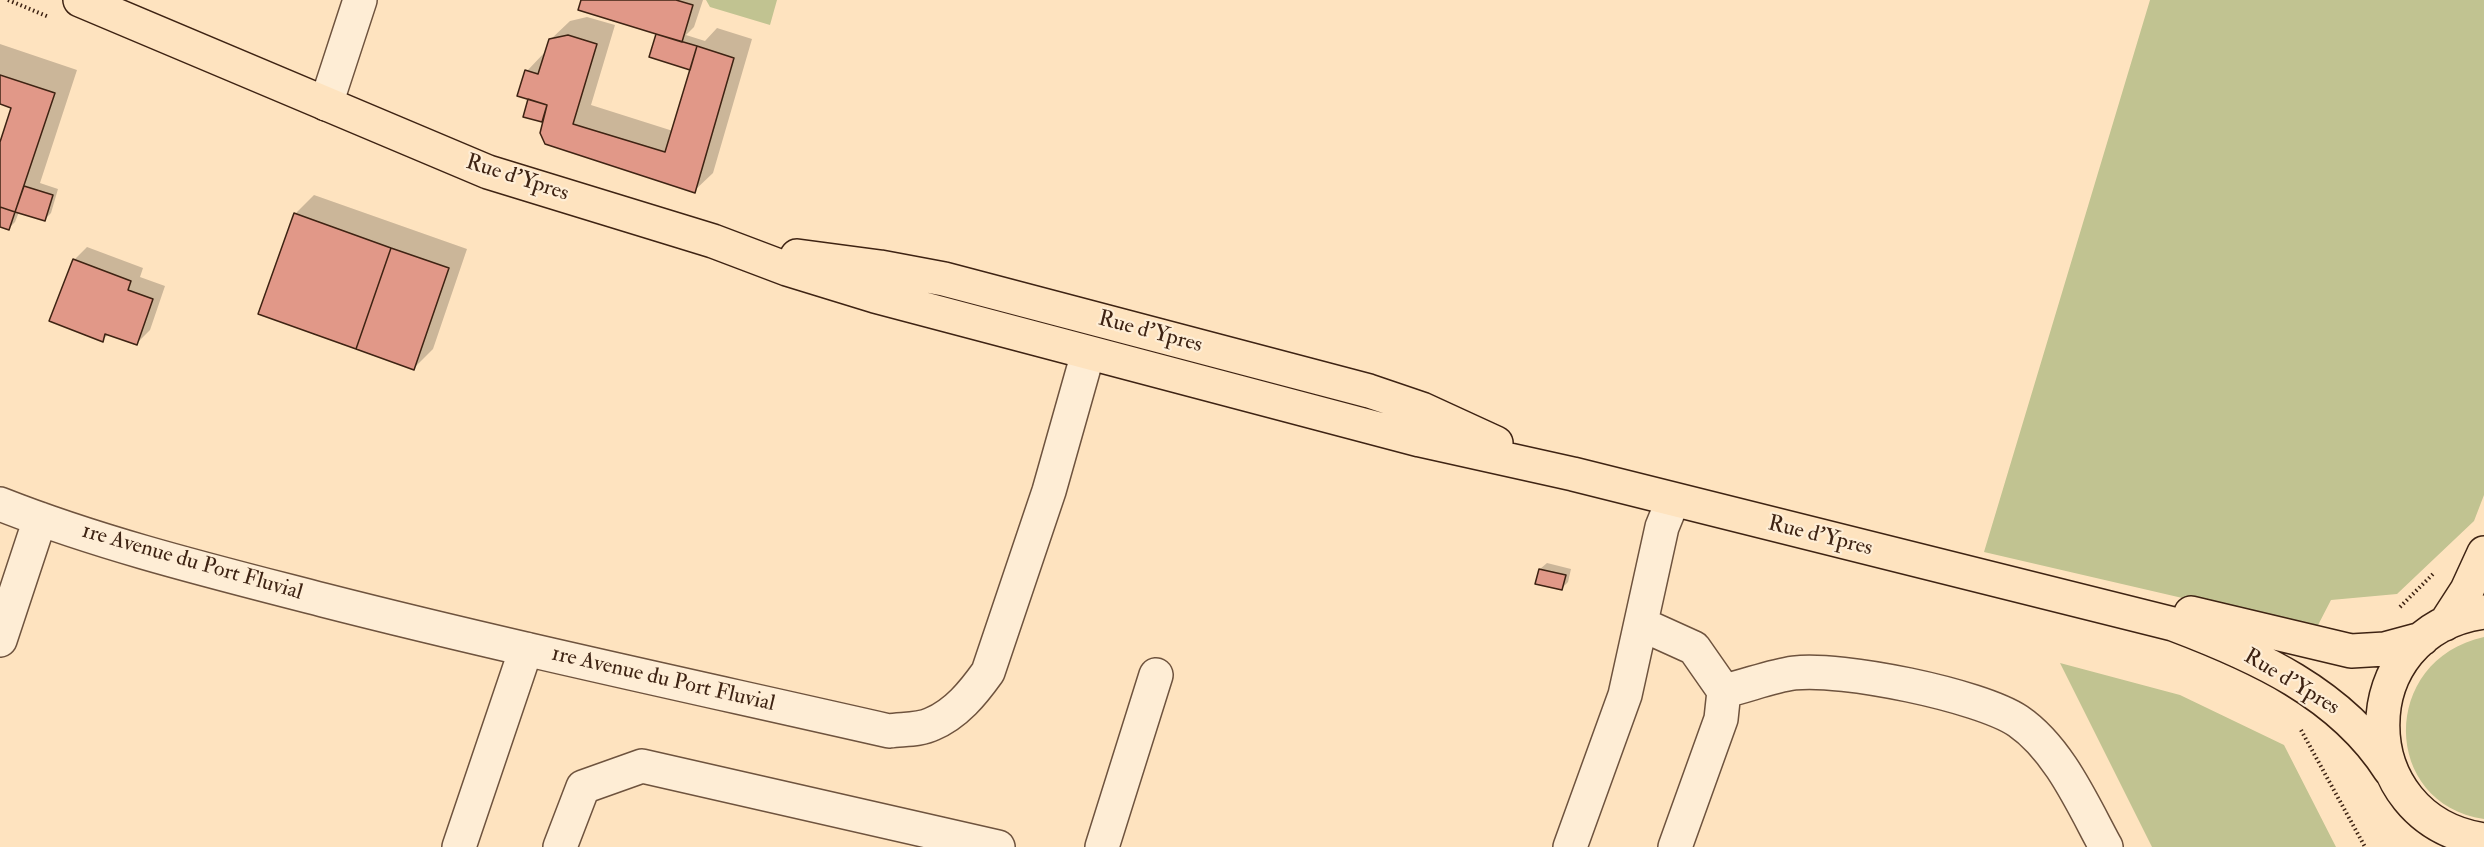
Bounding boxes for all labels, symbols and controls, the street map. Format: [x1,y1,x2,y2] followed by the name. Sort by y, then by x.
[462,150,572,208] street label: Rue d'Ypres
[1095,306,1205,360] street label: Rue d'Ypres
[1765,511,1875,563] street label: Rue d'Ypres
[79,519,305,607] street label: 1re Avenue du Port Fluvial
[549,641,777,719] street label: 1re Avenue du Port Fluvial
[2238,644,2344,722] street label: Rue d'Ypres

